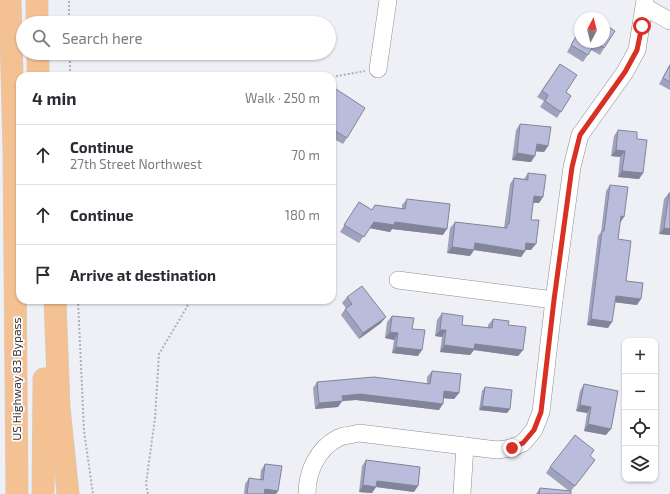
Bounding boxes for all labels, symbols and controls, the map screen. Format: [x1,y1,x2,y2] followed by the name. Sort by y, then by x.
[574,12,610,48] north arrow
[16,16,336,60] search box
[633,17,651,35] route start
[30,27,52,49] icon: search
[62,29,143,47] text: Search here
[32,88,76,108] text: 4 min
[245,90,320,106] text: Walk · 250 m
[70,138,133,156] text: Continue
[32,144,54,166] icon: ahead
[291,147,320,163] text: 70 m
[70,156,202,172] text: 27th Street Northwest
[32,204,54,226] icon: ahead
[70,206,133,224] text: Continue
[285,207,320,223] text: 180 m
[32,264,54,286] icon: arrive
[70,266,216,284] text: Arrive at destination
[9,317,23,441] street label: US Highway 83 Bypass
[622,338,658,482] map controls
[622,338,658,374] button: +
[622,374,658,410] button: −
[622,410,658,446] button: locate
[503,439,521,457] route end
[622,446,658,482] button: layers

